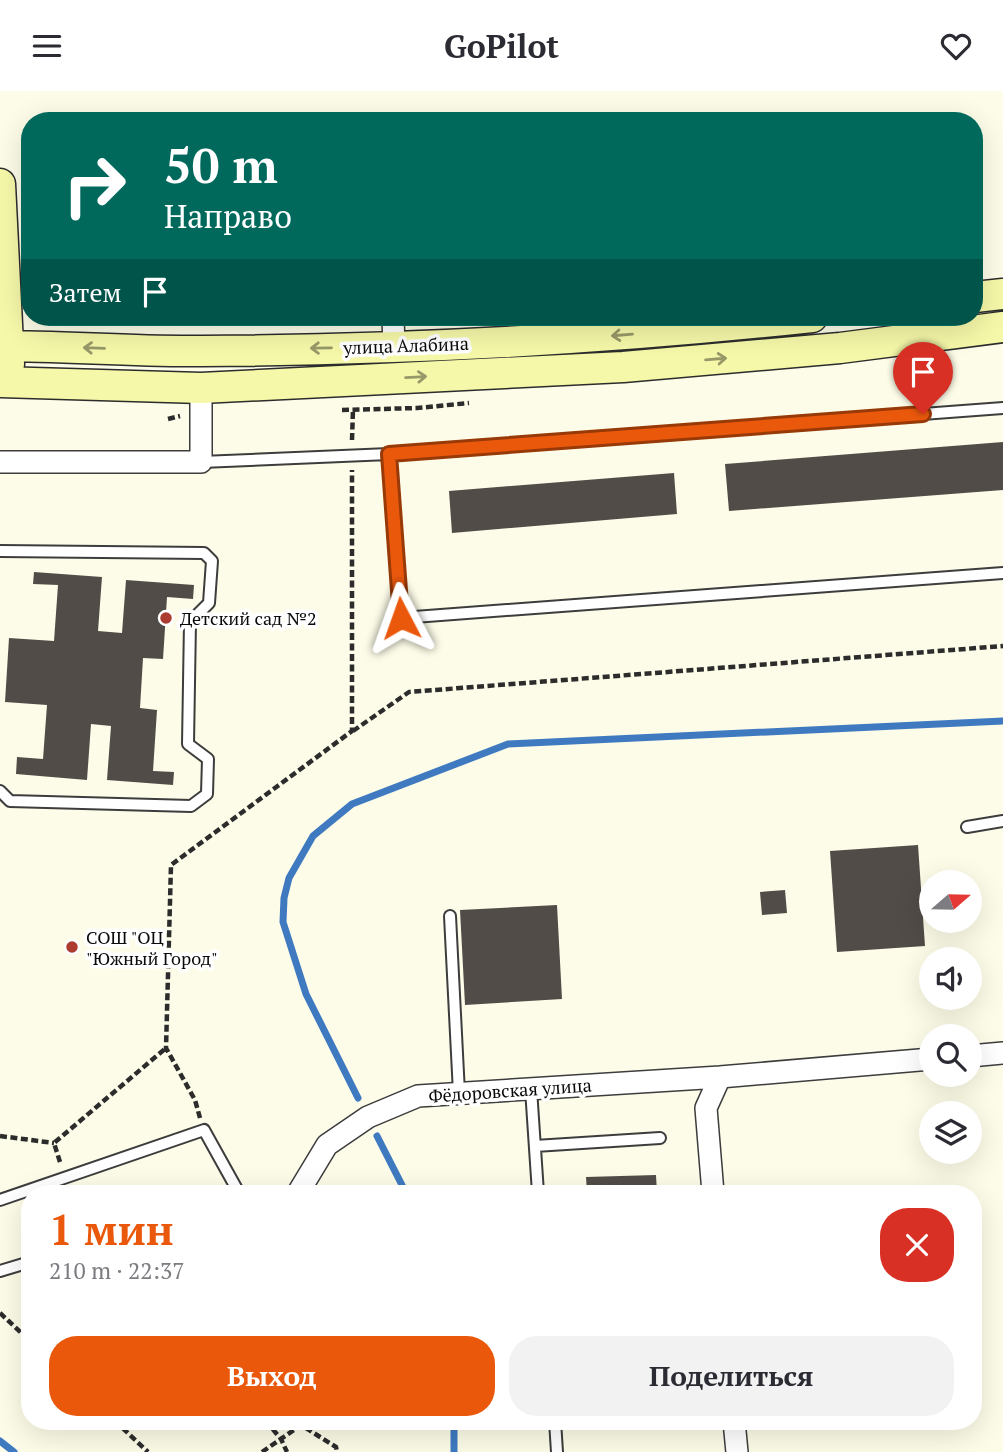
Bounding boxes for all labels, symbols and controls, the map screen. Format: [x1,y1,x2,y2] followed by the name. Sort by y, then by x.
[444,25,559,67] text: GoPilot
[28,27,66,65] icon: menu
[937,27,975,65] icon: heart
[164,132,278,197] text: 50 m
[49,140,140,231] icon: right
[164,195,292,237] text: Направо
[136,273,174,311] icon: arrive
[49,275,122,309] text: Затем
[611,329,634,342] one-way arrow
[342,331,469,359] street label: улица Алабина
[83,342,106,355] one-way arrow
[310,342,333,355] one-way arrow
[893,342,953,414] pin
[704,352,727,365] one-way arrow
[904,353,942,391] icon: arrive
[404,371,427,384] one-way arrow
[364,581,438,655] position arrow
[180,606,317,630] place label: Детский сад №2
[158,610,174,626] marker: Детский сад №2
[919,870,982,933] north arrow
[919,870,982,1164] map controls
[86,925,218,970] place label: СОШ "ОЦ "Южный Город"
[64,939,80,955] marker: СОШ "ОЦ "Южный Город"
[919,947,982,1010] button: sound
[919,1024,982,1087] button: search
[428,1072,592,1108] street label: Фёдоровская улица
[919,1101,982,1164] button: layers
[49,1201,174,1257] text: 1 мин
[880,1208,954,1282] button: close
[49,1255,184,1286] text: 210 m · 22:37
[49,1336,495,1416] button: Выход
[509,1336,954,1416] button: Поделиться

